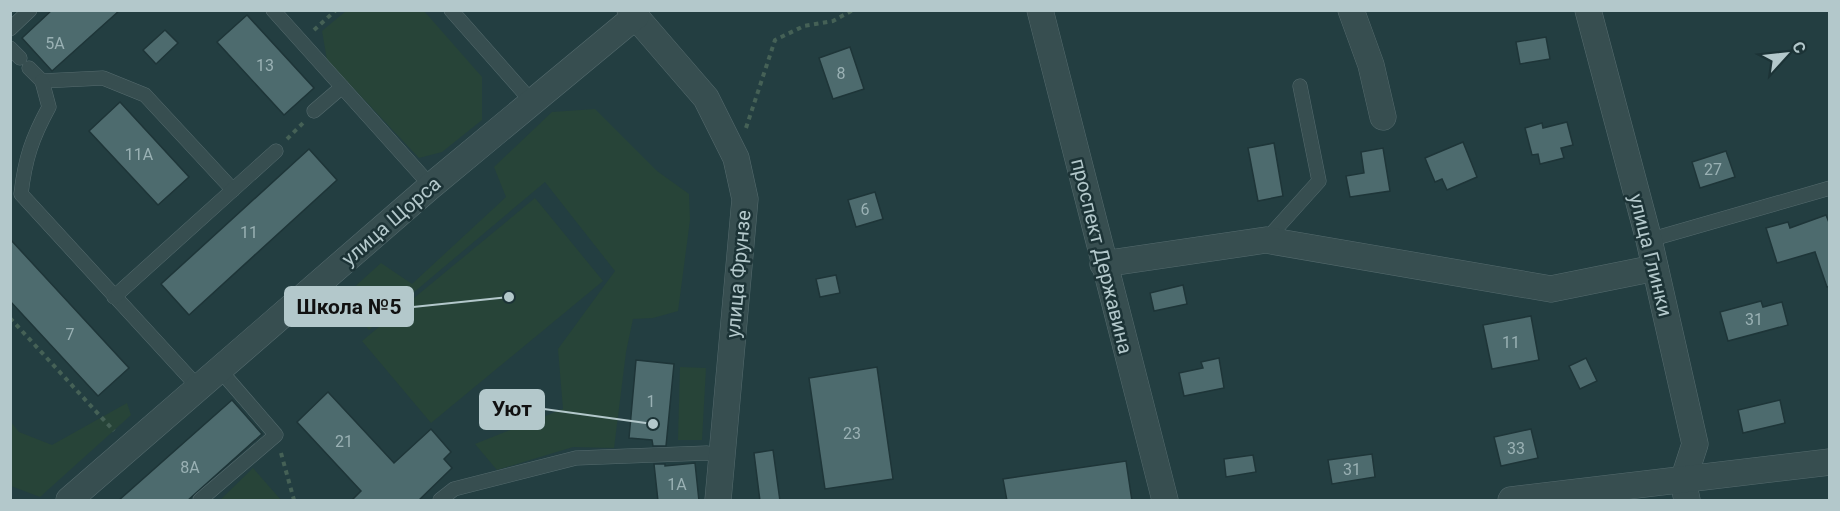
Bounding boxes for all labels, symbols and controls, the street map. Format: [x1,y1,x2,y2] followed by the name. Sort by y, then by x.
[1756,24,1816,84] north arrow
[45,34,65,53] house number: 5А
[1788,38,1810,56] text: С
[256,56,274,75] house number: 13
[837,64,846,83] house number: 8
[125,145,154,164] house number: 11А
[1066,156,1138,356] street label: проспект Державина
[1704,160,1722,179] house number: 27
[337,172,445,270] street label: улица Щорса
[1624,191,1678,319] street label: улица Глинки
[861,200,870,219] house number: 6
[720,209,756,339] street label: улица Фрунзе
[240,223,258,242] house number: 11
[285,287,413,326] callout: Школа №5
[297,295,401,319] text: Школа №5
[1745,310,1763,329] house number: 31
[66,325,75,344] house number: 7
[1502,333,1520,352] house number: 11
[480,390,544,429] callout: Уют
[647,392,656,411] house number: 1
[492,397,532,421] text: Уют
[843,424,861,443] house number: 23
[335,432,353,451] house number: 21
[1507,439,1525,458] house number: 33
[180,458,200,477] house number: 8А
[1343,460,1361,479] house number: 31
[667,475,687,494] house number: 1А

